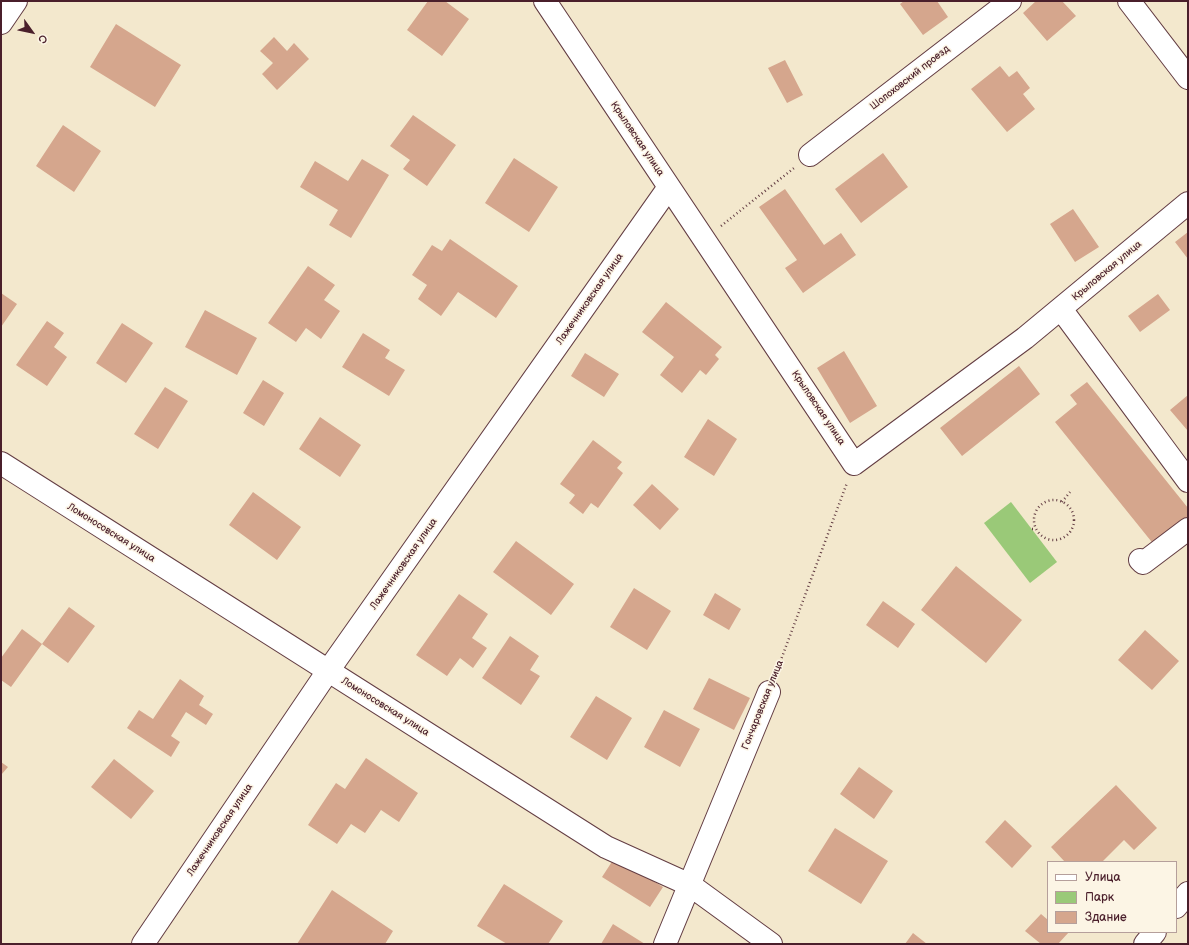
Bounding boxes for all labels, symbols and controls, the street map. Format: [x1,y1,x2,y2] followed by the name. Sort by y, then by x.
[12,12,52,52] north arrow
[35,32,50,46] text: С
[868,43,952,113] street label: Шолоховский проезд
[608,99,666,179] street label: Крыловская улица
[1070,238,1144,304] street label: Крыловская улица
[554,251,626,347] street label: Лажечниковская улица
[789,368,847,448] street label: Крыловская улица
[65,501,157,565] street label: Ломоносовская улица
[368,516,440,612] street label: Лажечниковская улица
[740,658,786,752] street label: Гончаровская улица
[339,675,431,739] street label: Ломоносовская улица
[185,782,255,878] street label: Лажечниковская улица
[1047,861,1177,933] legend
[1085,870,1121,885] text: Улица
[1085,890,1114,905] text: Парк
[1085,910,1127,925] text: Здание

